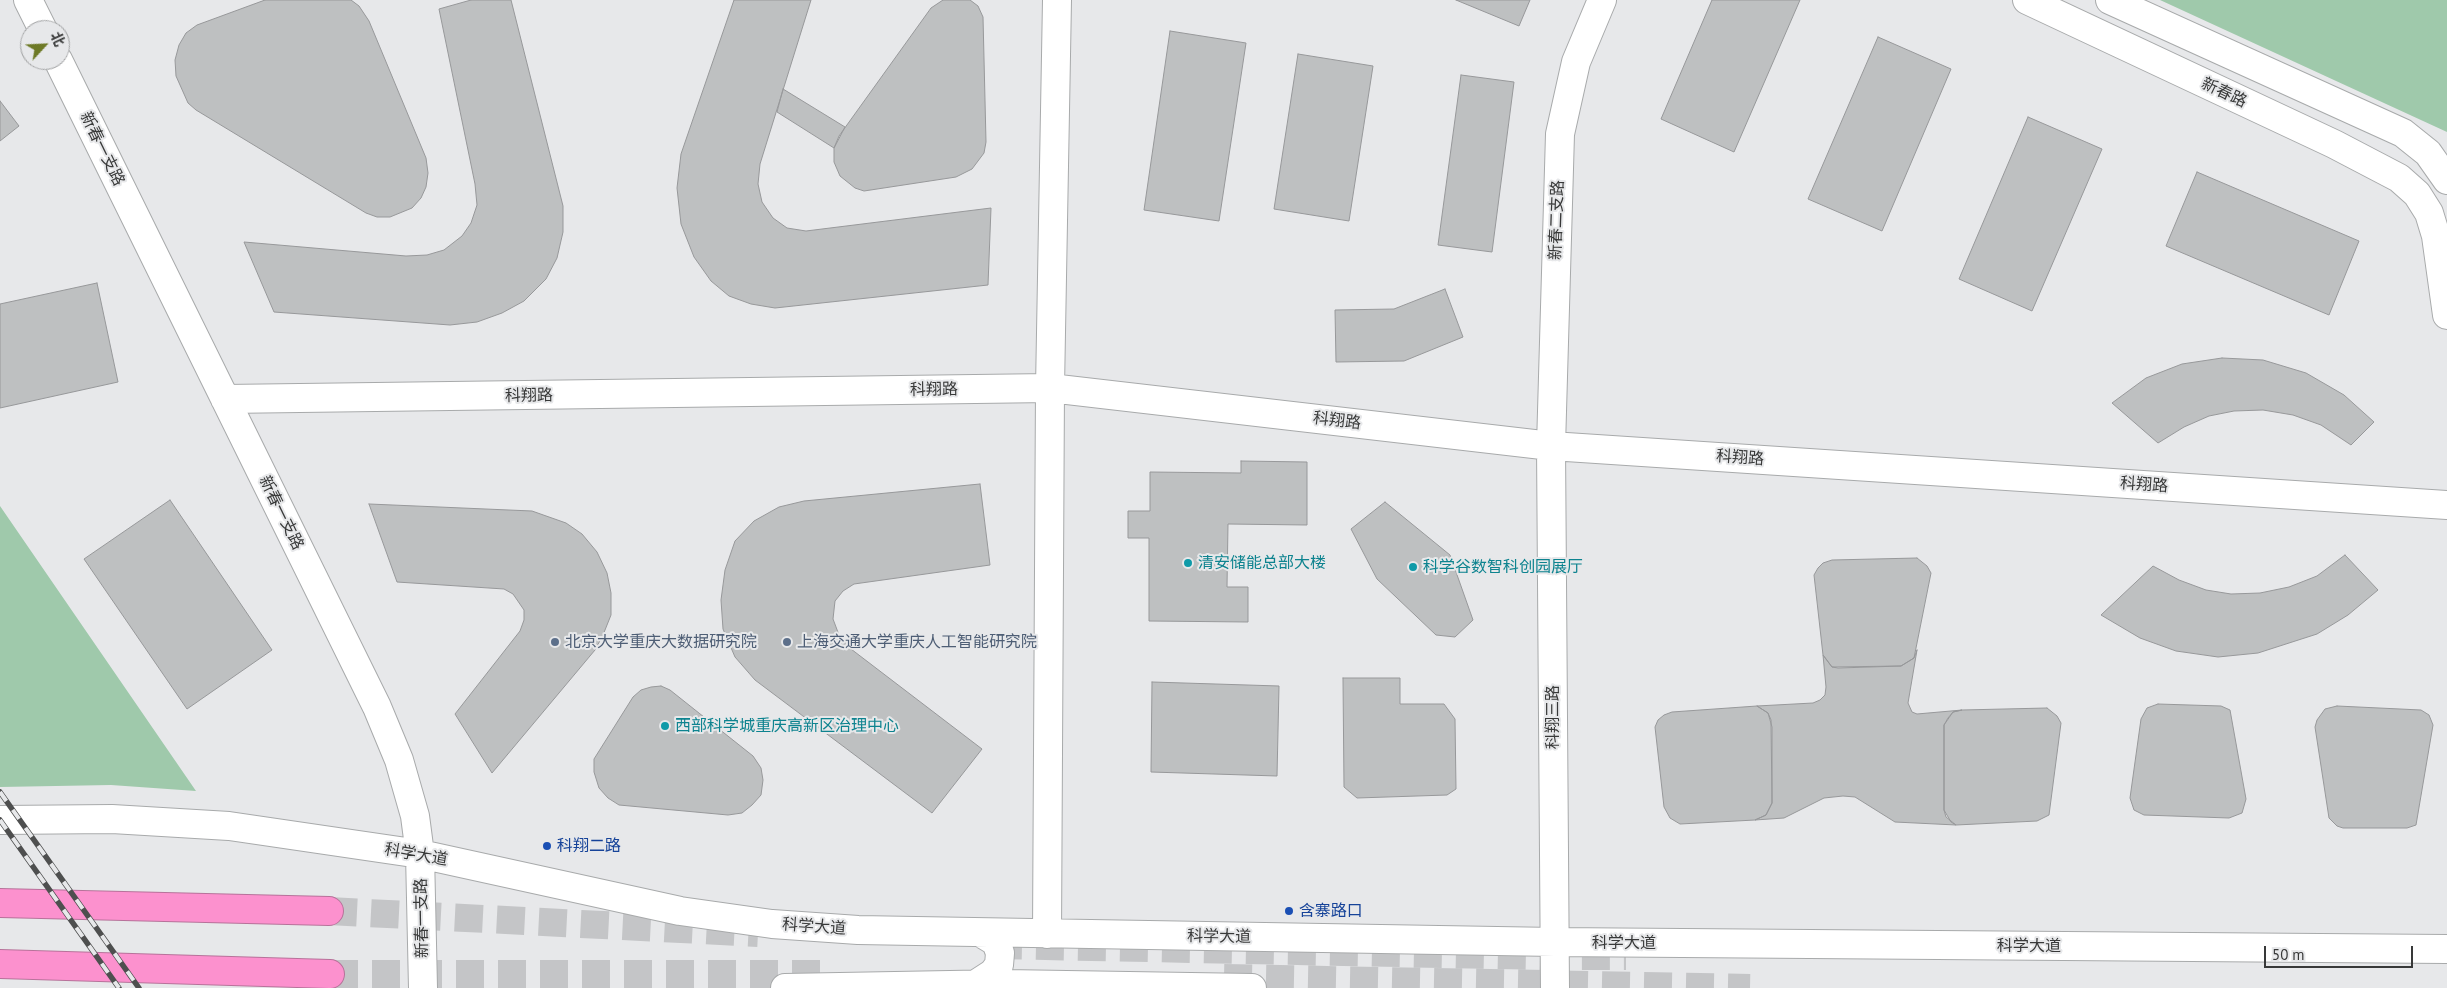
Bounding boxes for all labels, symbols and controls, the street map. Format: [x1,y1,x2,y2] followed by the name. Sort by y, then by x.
[20,20,70,70] north arrow
[47,29,69,49] text: 北
[2198,74,2250,112] street label: 新春路
[76,109,128,189] street label: 新春一支路
[1546,180,1568,260] street label: 新春二支路
[910,380,958,400] street label: 科翔路
[505,386,553,406] street label: 科翔路
[1312,409,1362,433] street label: 科翔路
[1715,447,1765,469] street label: 科翔路
[255,473,307,553] street label: 新春一支路
[2119,474,2169,496] street label: 科翔路
[1198,553,1326,573] place label: 清安储能总部大楼
[1182,557,1194,569] marker: 清安储能总部大楼
[1423,557,1583,577] place label: 科学谷数智科创园展厅
[1407,561,1419,573] marker: 科学谷数智科创园展厅
[565,632,757,652] place label: 北京大学重庆大数据研究院
[797,632,1037,652] place label: 上海交通大学重庆人工智能研究院
[549,636,561,648] marker: 北京大学重庆大数据研究院
[781,636,793,648] marker: 上海交通大学重庆人工智能研究院
[1543,685,1563,749] street label: 科翔三路
[675,716,899,736] place label: 西部科学城重庆高新区治理中心
[659,720,671,732] marker: 西部科学城重庆高新区治理中心
[557,836,621,856] place label: 科翔二路
[383,840,449,870] street label: 科学大道
[541,840,553,852] marker: 科翔二路
[412,878,432,958] street label: 新春一支路
[1299,901,1363,921] place label: 含寨路口
[1283,905,1295,917] marker: 含寨路口
[781,915,847,939] street label: 科学大道
[1187,927,1251,947] street label: 科学大道
[1592,933,1656,953] street label: 科学大道
[1997,936,2061,956] street label: 科学大道
[2267,936,2416,968] scale bar
[2272,945,2305,964] text: 50 m

